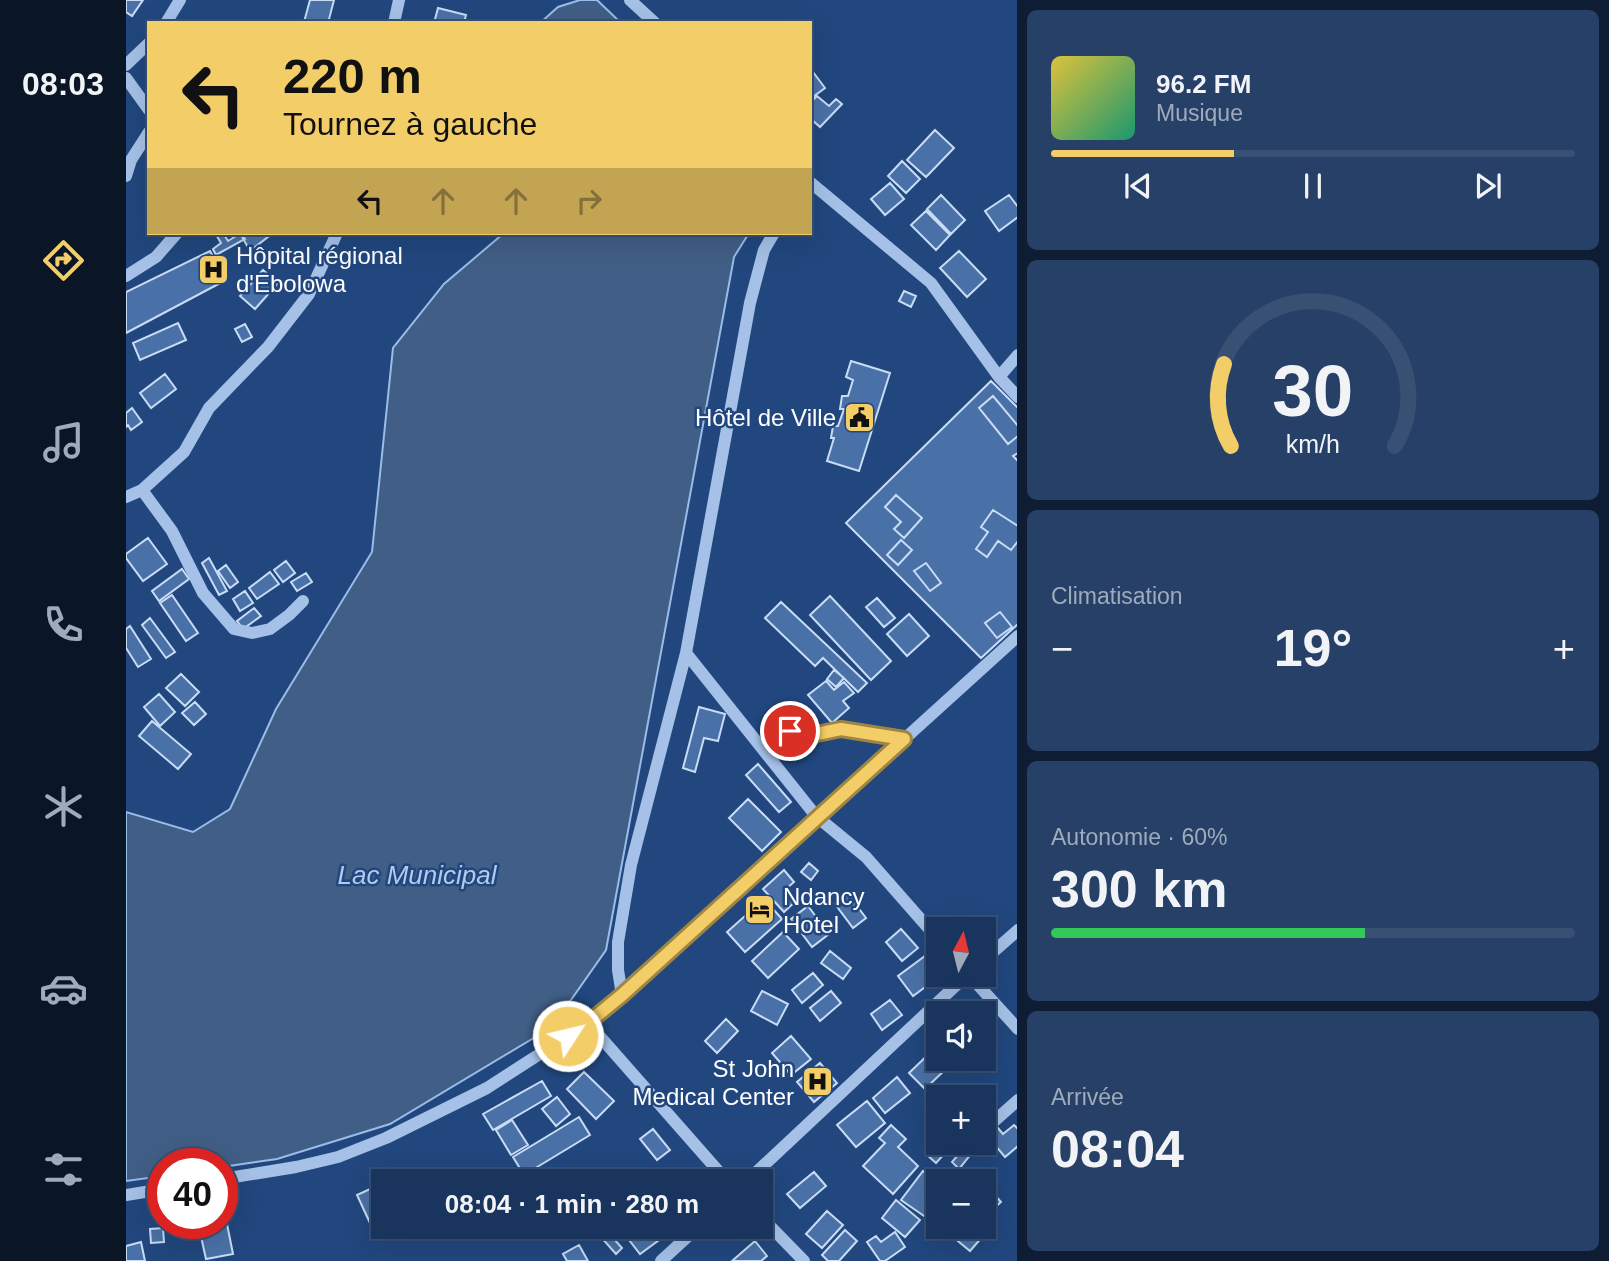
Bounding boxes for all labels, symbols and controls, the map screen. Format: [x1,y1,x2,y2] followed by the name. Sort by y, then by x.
[168,49,259,140] icon: left
[283,49,422,103] text: 220 m
[22,66,104,102] text: 08:03
[1156,69,1251,99] text: 96.2 FM
[1156,100,1243,126] text: Musique
[283,106,537,142] text: Tournez à gauche
[1119,167,1157,205] icon: previous
[1294,167,1332,205] icon: pause
[1469,167,1507,205] icon: next
[351,182,389,220] icon: left
[424,182,462,220] icon: ahead
[497,182,535,220] icon: ahead
[570,182,608,220] icon: right
[39,236,88,285] icon: directions
[236,242,403,297] place label: Hôpital régional d'Ebolowa
[196,252,230,286] hospital icon: Hôpital régional d'Ebolowa
[1273,351,1353,432] text: 30
[842,400,876,434] public building icon: Hôtel de Ville
[695,404,836,431] place label: Hôtel de Ville
[39,418,88,467] icon: music
[1286,430,1340,458] text: km/h
[1051,583,1183,609] text: Climatisation
[39,600,88,649] icon: phone
[1274,619,1352,677] text: 19°
[1051,628,1073,670] text: −
[1553,628,1575,670] text: +
[760,701,820,761] pin
[771,712,809,750] icon: arrive
[39,782,88,831] icon: climate
[1051,824,1227,850] text: Autonomie · 60%
[338,860,498,890] water label: Lac Municipal
[1051,860,1227,918] text: 300 km
[783,883,864,938] place label: Ndancy Hotel
[743,893,777,927] hotel icon: Ndancy Hotel
[926,917,996,987] north arrow
[926,917,996,1239] map controls
[39,964,88,1013] icon: car
[531,999,605,1073] position arrow
[926,1001,996,1071] button: sound
[633,1055,794,1110] place label: St John Medical Center
[800,1065,834,1099] hospital icon: St John Medical Center
[1051,1084,1124,1110] text: Arrivée
[926,1085,996,1155] button: +
[1051,1120,1184,1178] text: 08:04
[39,1145,88,1194] icon: filters
[147,1148,238,1239] speed limit sign: 40
[926,1169,996,1239] button: −
[445,1189,699,1219] text: 08:04 · 1 min · 280 m

